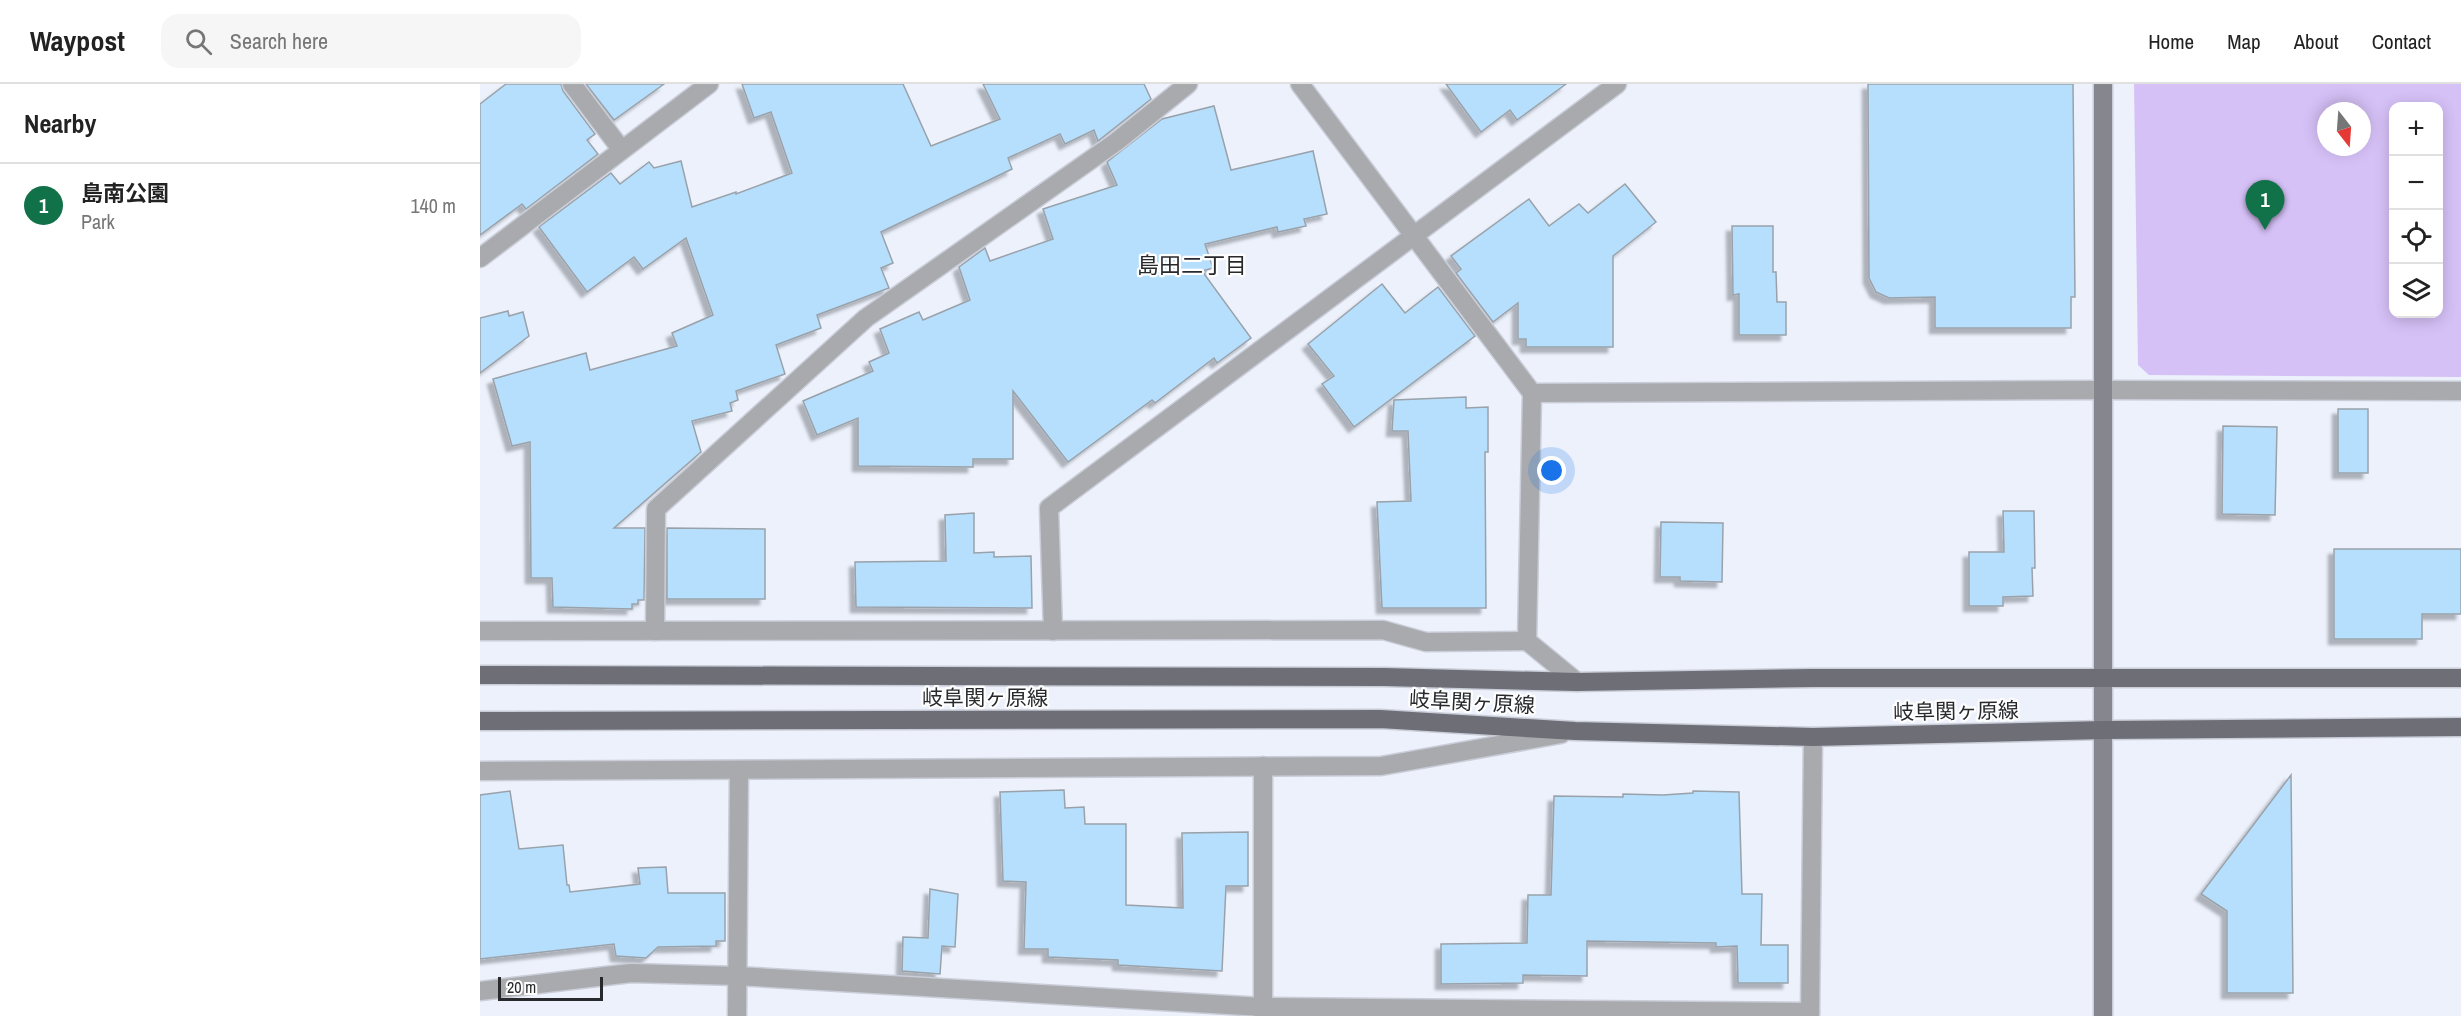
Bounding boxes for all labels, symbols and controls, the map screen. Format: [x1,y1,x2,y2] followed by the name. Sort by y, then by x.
[161,14,581,68] search box
[30,22,125,60] text: Waypost
[182,25,215,58] icon: search
[230,26,328,56] text: Search here
[2148,27,2194,56] text: Home
[2227,27,2261,56] text: Map
[2294,27,2339,56] text: About
[2372,27,2431,56] text: Contact
[2317,102,2371,156] north arrow
[2389,102,2443,318] map controls
[2389,102,2443,156] button: +
[24,106,96,141] text: Nearby
[2389,156,2443,210] button: −
[81,178,169,208] text: 島南公園
[2246,180,2284,230] pin: 1
[39,192,48,219] text: 1
[410,192,456,219] text: 140 m
[81,208,115,235] text: Park
[2389,210,2443,264] button: locate
[1137,250,1247,280] district label: 島田二丁目
[2389,264,2443,318] button: layers
[1537,456,1566,485] your location
[922,683,1048,712] street label: 岐阜関ヶ原線
[1408,684,1536,720] street label: 岐阜関ヶ原線
[1893,695,2019,727] street label: 岐阜関ヶ原線
[498,974,603,1002] scale bar
[507,976,536,998] text: 20 m

